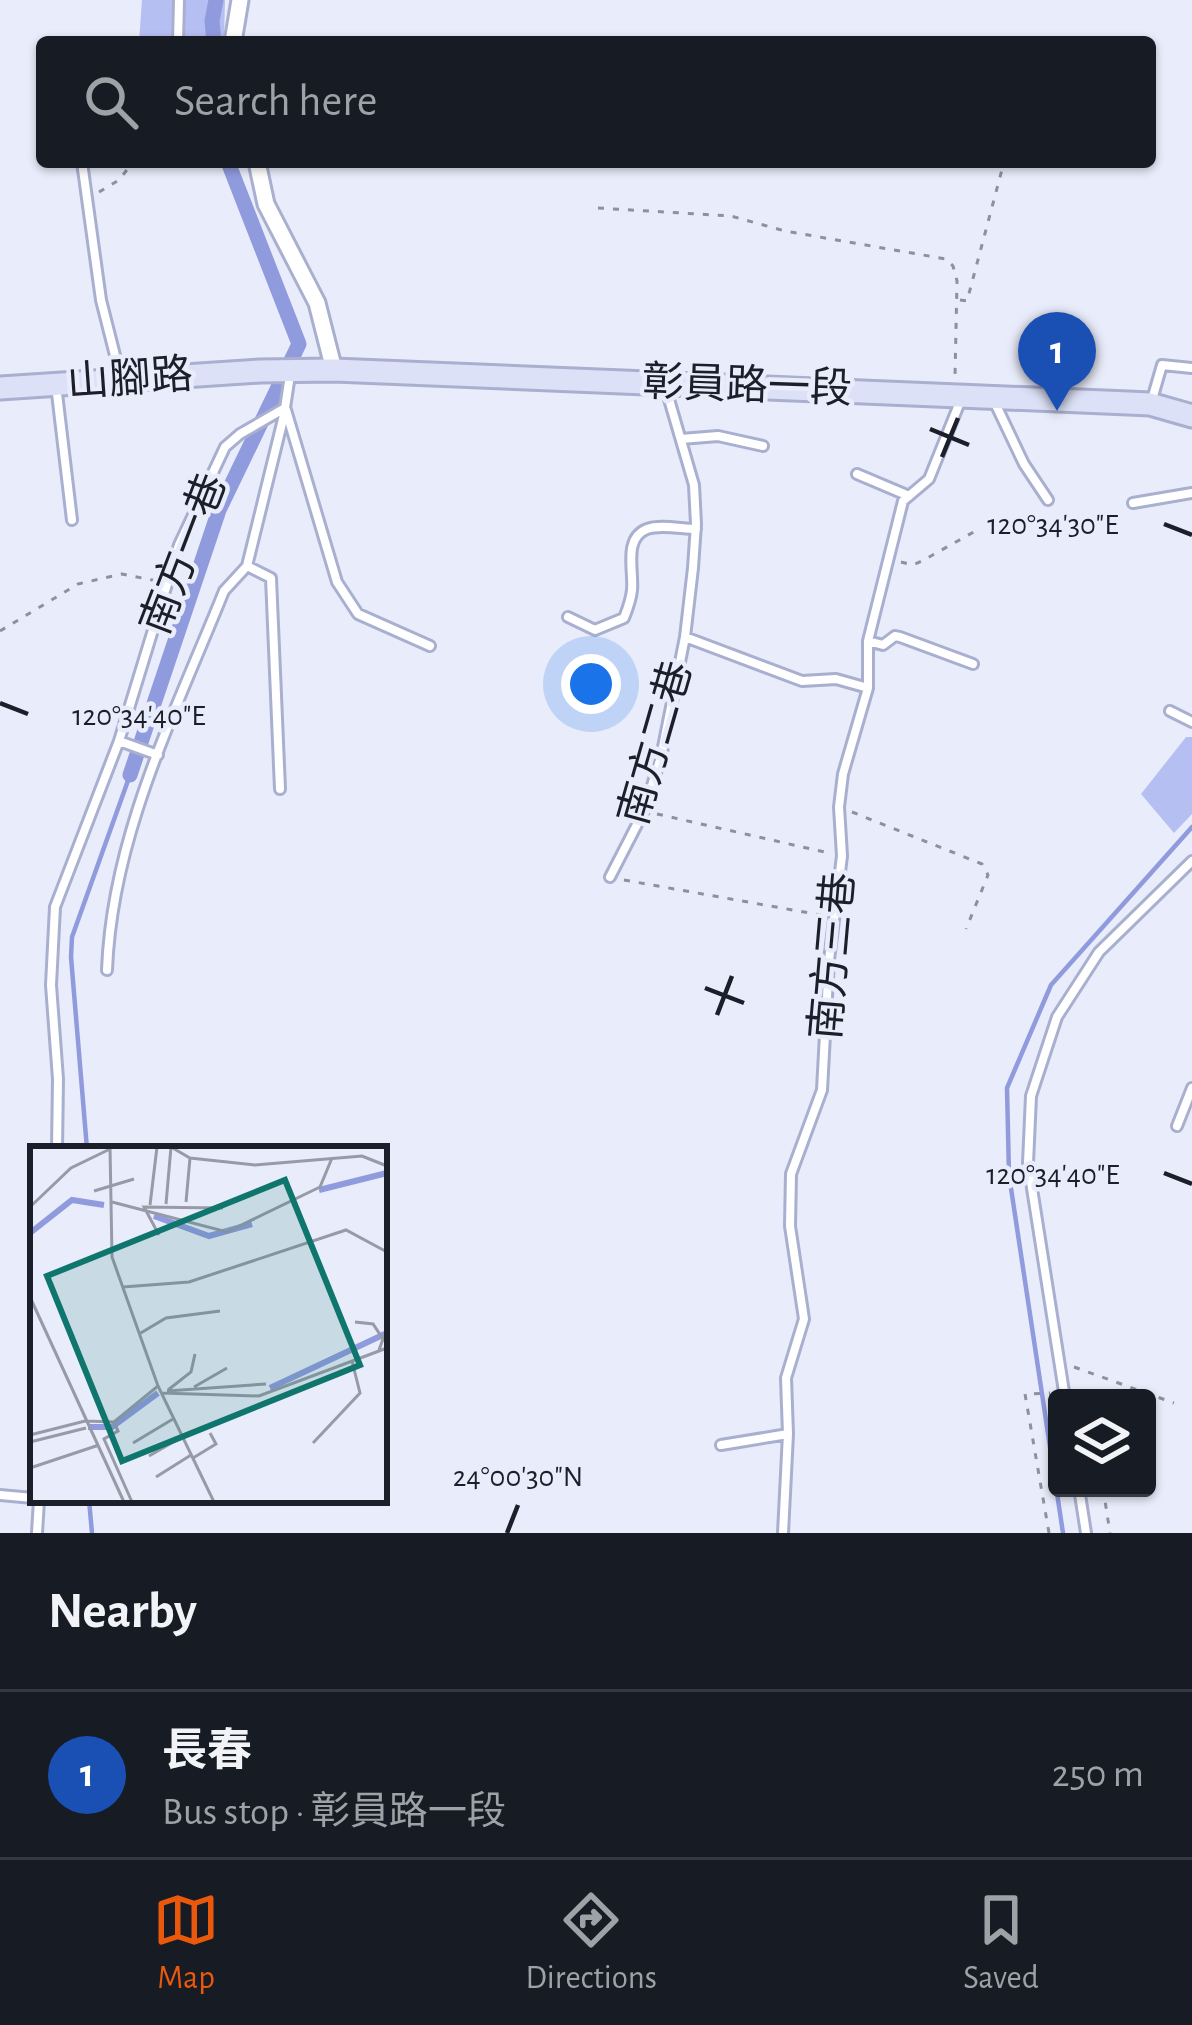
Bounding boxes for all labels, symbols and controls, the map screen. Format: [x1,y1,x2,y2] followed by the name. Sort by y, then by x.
[36,36,1156,168] search box
[78,69,144,135] icon: search
[174,79,377,124] text: Search here
[1018,312,1096,411] pin: 1
[66,352,194,404] street label: 山腳路
[641,359,853,411] street label: 彰員路一段
[132,467,234,640] street label: 南方一巷
[987,510,1119,540] text: 120°34'30"E
[561,654,621,714] your location
[611,656,699,830] street label: 南方二巷
[72,701,206,731] text: 120°34'40"E
[803,870,861,1042] street label: 南方三巷
[30,1146,387,1503] inset map
[986,1160,1120,1190] text: 120°34'40"E
[1048,1389,1156,1497] map controls
[1048,1389,1156,1497] button: layers
[453,1462,583,1492] text: 24°00'30"N
[48,1586,197,1637] text: Nearby
[162,1729,252,1774] text: 長春
[80,1755,94,1794] text: 1
[1052,1755,1144,1794] text: 250 m
[162,1793,506,1832] text: Bus stop · 彰員路一段
[153,1887,219,1999] tab: Map
[525,1887,657,1999] tab: Directions
[963,1887,1039,1999] tab: Saved

